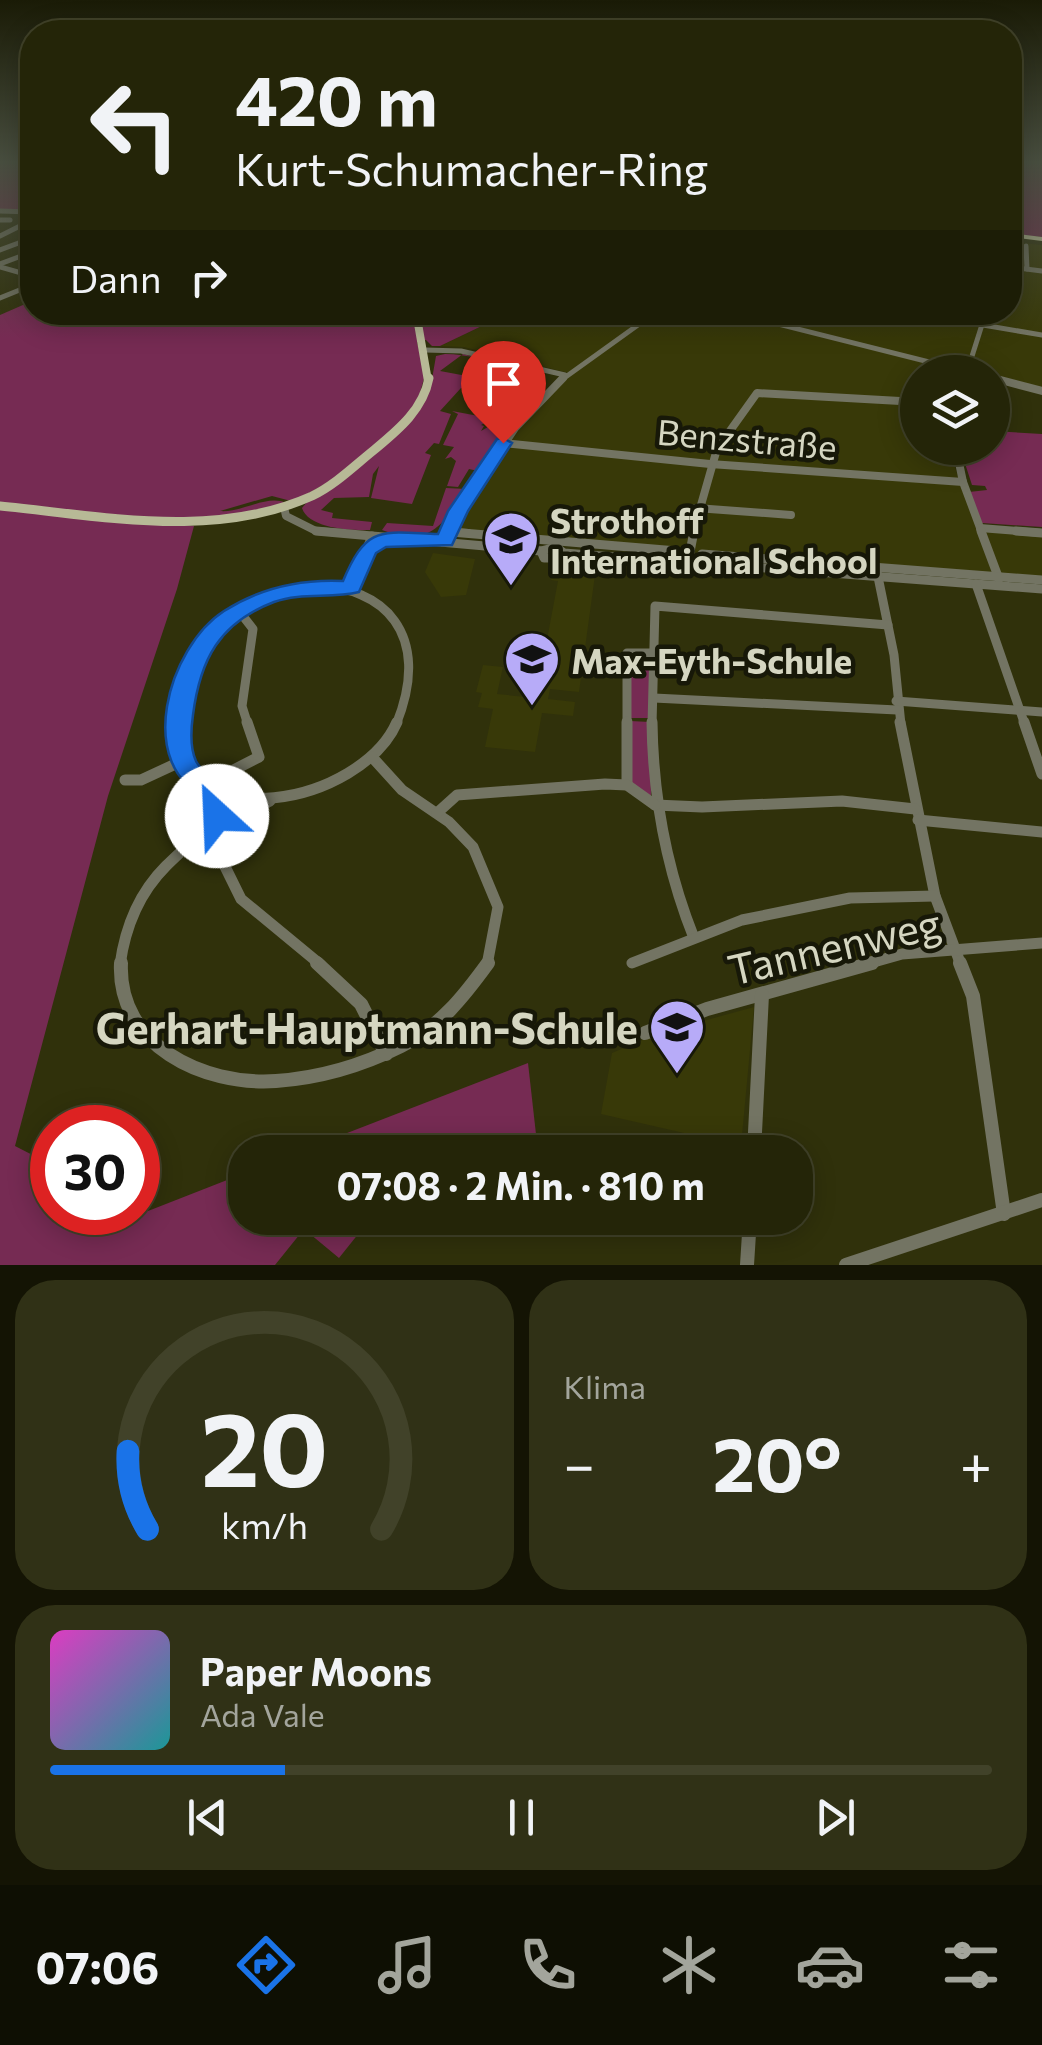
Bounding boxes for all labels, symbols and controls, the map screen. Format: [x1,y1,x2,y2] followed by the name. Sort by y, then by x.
[235,55,438,140] text: 420 m
[70,60,200,190] icon: left
[235,140,708,195] text: Kurt-Schumacher-Ring
[181,250,236,305] icon: right
[70,254,161,301] text: Dann
[461,341,546,444] pin
[900,355,1010,465] map controls
[900,355,1010,465] button: layers
[476,356,531,411] icon: arrive
[655,409,839,467] street label: Benzstraße
[550,498,877,581] place label: Strothoff International School
[481,509,541,588] school or university icon: Strothoff International School
[502,629,562,708] school or university icon: Max-Eyth-Schule
[571,638,852,681] place label: Max-Eyth-Schule
[165,764,269,868] position arrow
[722,895,946,995] street label: Tannenweg
[647,997,707,1076] school or university icon: Gerhart-Hauptmann-Schule
[96,1001,638,1053] place label: Gerhart-Hauptmann-Schule
[30,1105,160,1235] speed limit sign: 30
[336,1161,705,1208] text: 07:08 · 2 Min. · 810 m
[564,1366,646,1406] text: Klima
[200,1381,328,1508] text: 20
[712,1416,842,1507] text: 20°
[564,1429,595,1496] text: −
[960,1429,992,1496] text: +
[221,1503,308,1546] text: km/h
[200,1647,432,1694] text: Paper Moons
[200,1694,325,1734] text: Ada Vale
[180,1790,235,1845] icon: previous
[494,1790,549,1845] icon: pause
[808,1790,863,1845] icon: next
[231,1930,301,2000] icon: directions
[372,1930,442,2000] icon: music
[513,1930,583,2000] icon: phone
[654,1930,724,2000] icon: climate
[795,1930,865,2000] icon: car
[936,1930,1006,2000] icon: filters
[36,1938,159,1993] text: 07:06

